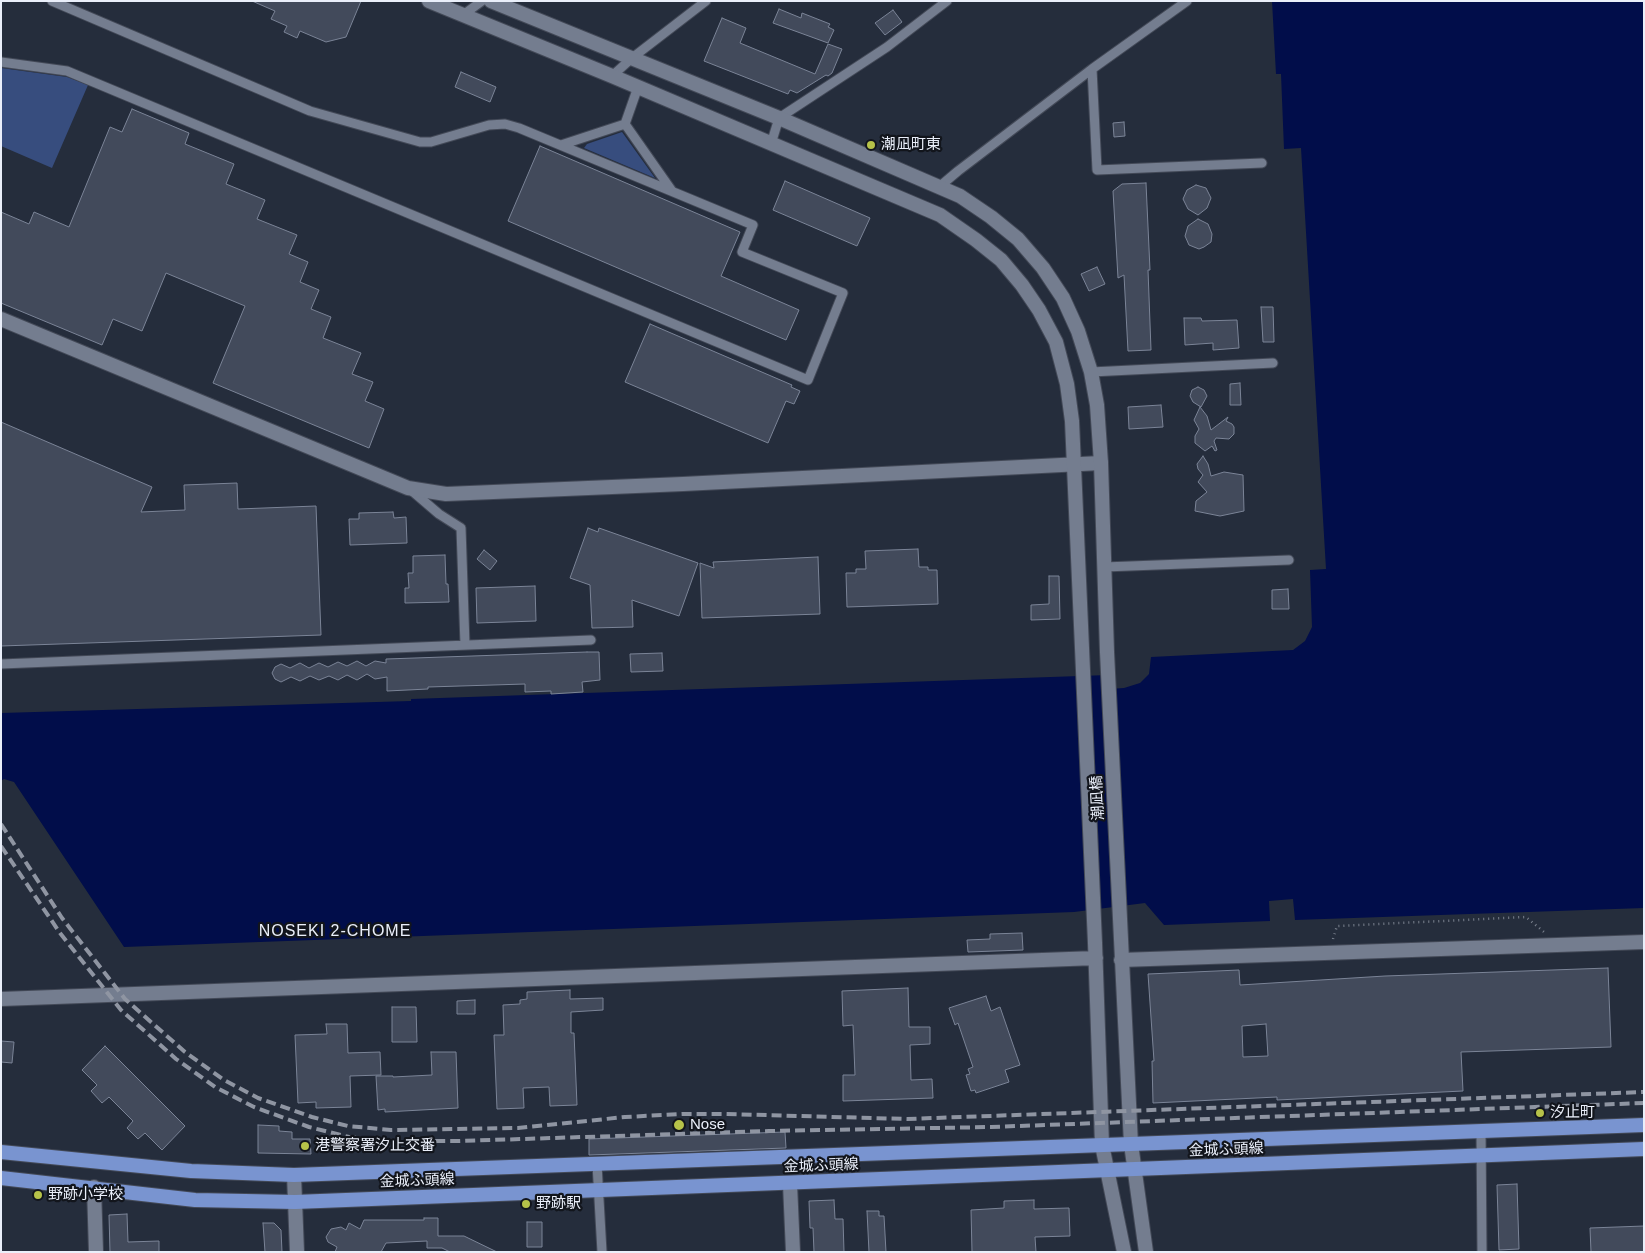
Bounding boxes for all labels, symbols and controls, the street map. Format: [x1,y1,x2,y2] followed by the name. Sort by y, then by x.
[881,136,941,154] place label: 潮凪町東
[865,139,877,151] marker: 潮凪町東
[1088,775,1108,821] street label: 潮凪橋
[257,922,413,942] district label: NOSEKI 2-CHOME
[1550,1104,1595,1122] place label: 汐止町
[1534,1107,1546,1119] marker: 汐止町
[690,1116,725,1134] place label: Nose
[672,1118,686,1132] marker: Nose
[315,1137,435,1155] place label: 港警察署汐止交番
[299,1140,311,1152] marker: 港警察署汐止交番
[1188,1140,1264,1160] street label: 金城ふ頭線
[783,1156,859,1176] street label: 金城ふ頭線
[379,1171,455,1191] street label: 金城ふ頭線
[48,1186,123,1204] place label: 野跡小学校
[32,1189,44,1201] marker: 野跡小学校
[536,1195,581,1213] place label: 野跡駅
[520,1198,532,1210] marker: 野跡駅

